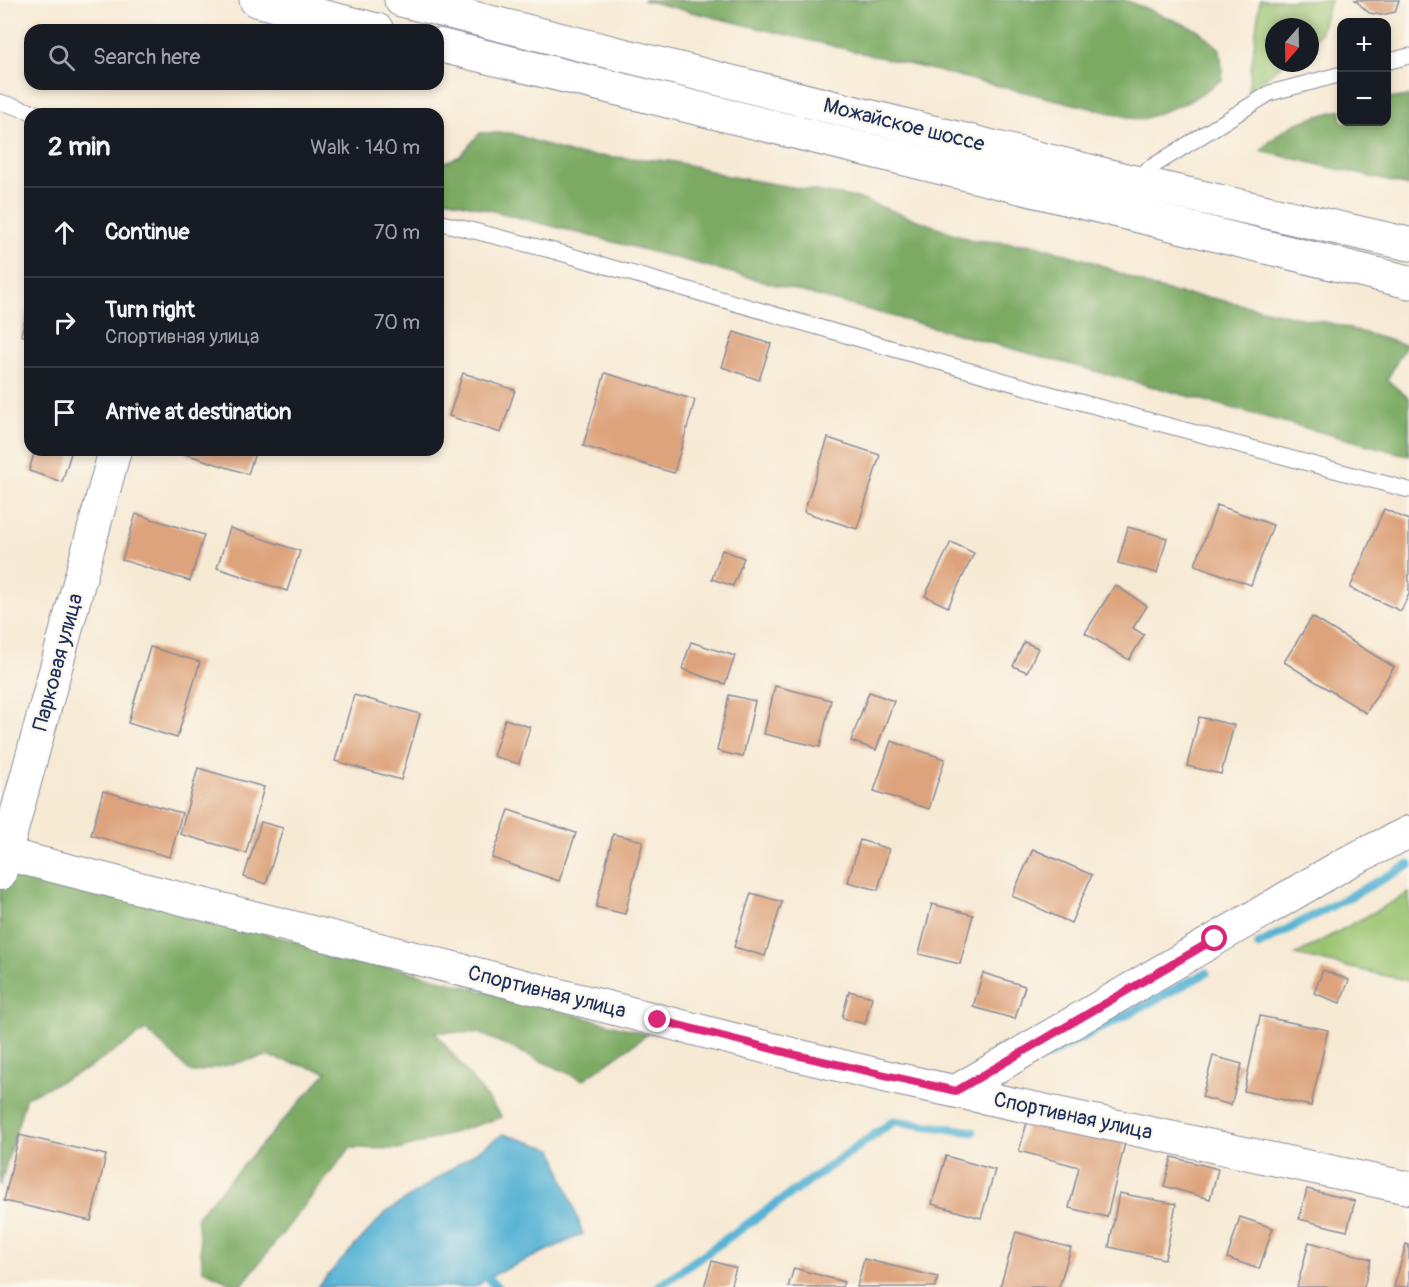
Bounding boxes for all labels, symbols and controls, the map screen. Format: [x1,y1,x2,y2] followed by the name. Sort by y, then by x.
[1265,18,1319,72] north arrow
[1337,18,1391,126] map controls
[1337,18,1391,72] button: +
[24,24,444,90] search box
[45,41,78,74] icon: search
[93,43,200,71] text: Search here
[1337,72,1391,126] button: −
[821,92,988,158] street label: Можайское шоссе
[48,131,110,163] text: 2 min
[310,135,420,160] text: Walk · 140 m
[48,216,81,249] icon: ahead
[105,218,189,246] text: Continue
[374,220,420,245] text: 70 m
[105,296,195,324] text: Turn right
[48,306,81,339] icon: right
[374,310,420,335] text: 70 m
[105,324,259,349] text: Спортивная улица
[48,396,81,429] icon: arrive
[105,398,291,426] text: Arrive at destination
[27,590,89,734] street label: Парковая улица
[1201,925,1227,951] route start
[465,959,629,1025] street label: Спортивная улица
[644,1006,670,1032] route end
[991,1086,1155,1146] street label: Спортивная улица

